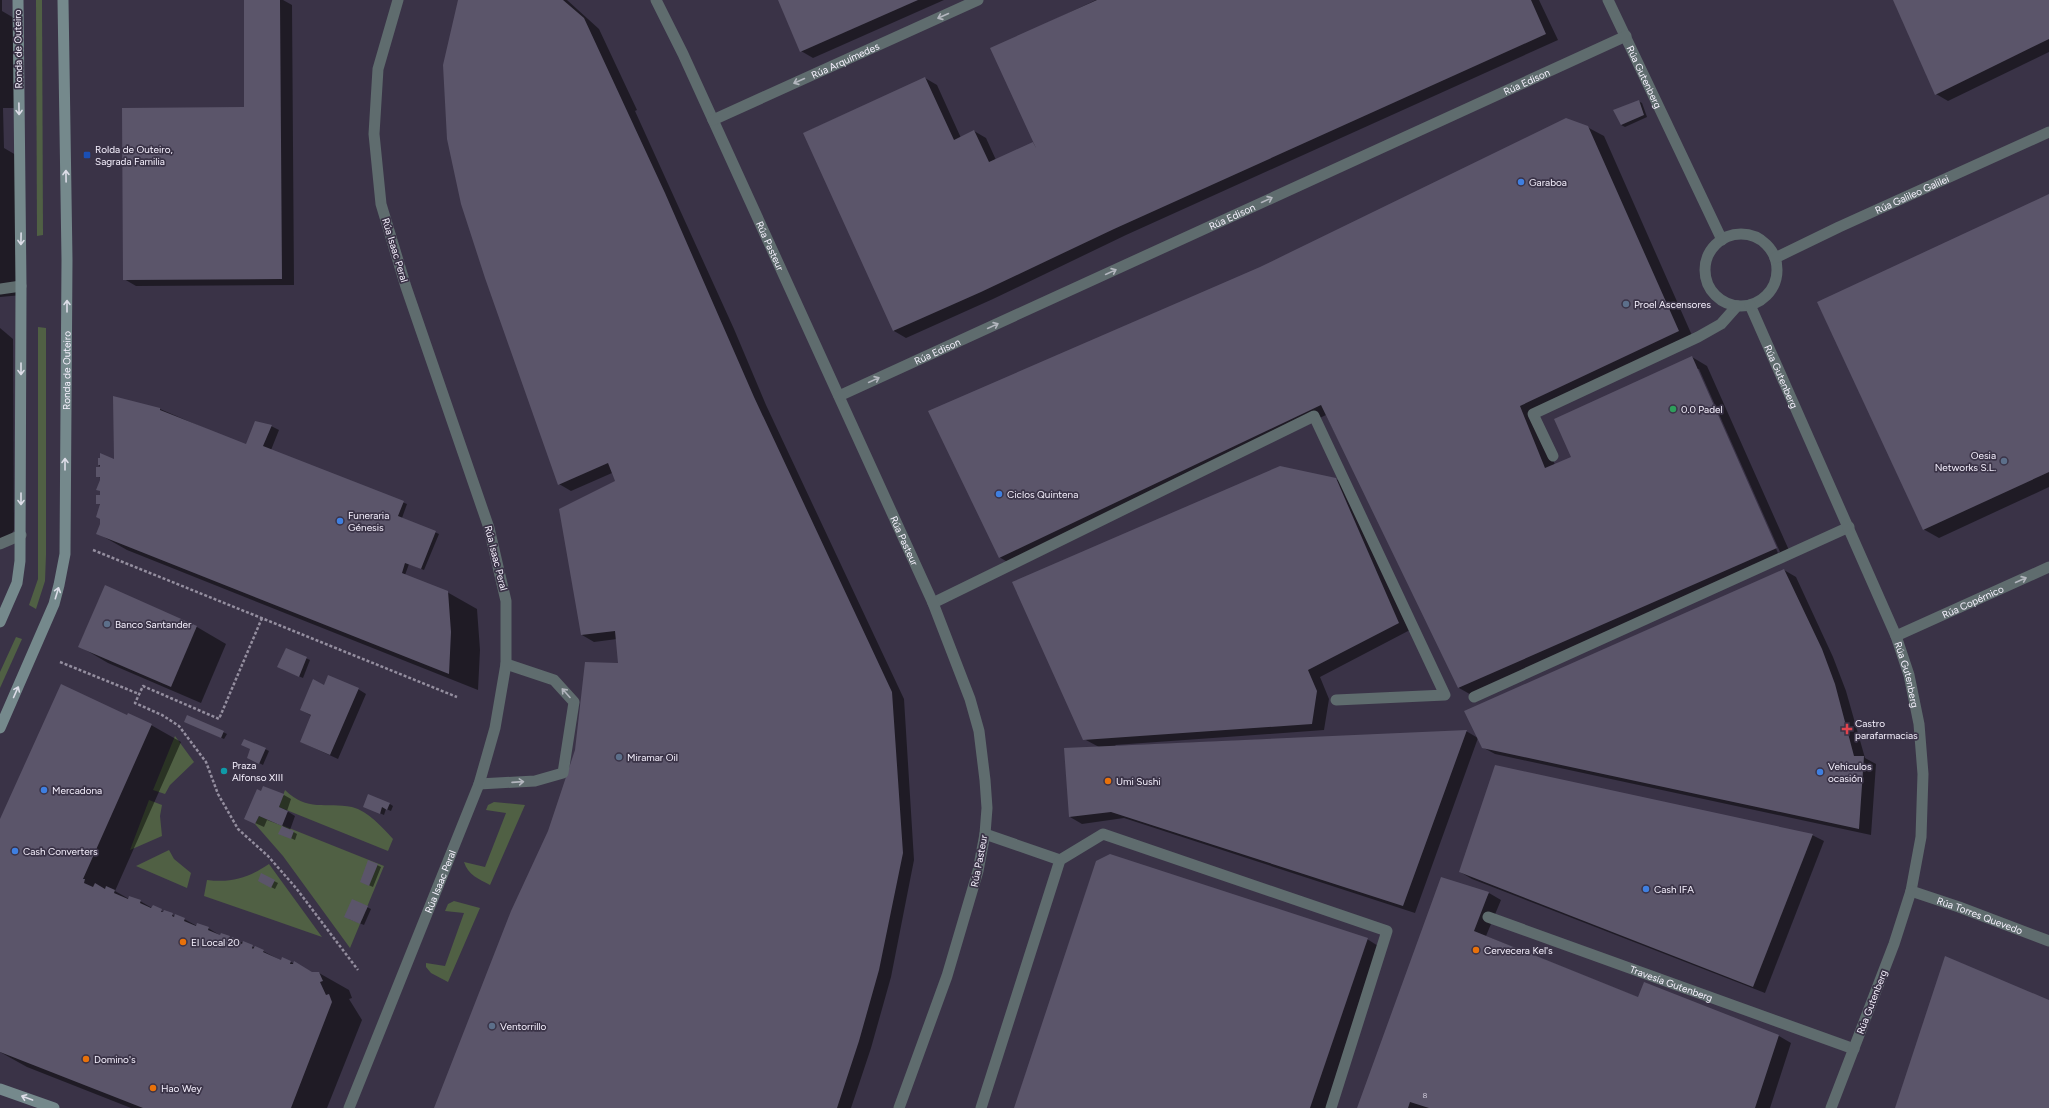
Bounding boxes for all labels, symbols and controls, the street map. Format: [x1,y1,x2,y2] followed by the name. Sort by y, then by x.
[11,9,25,89] street label: Ronda de Outeiro
[937,13,949,20] one-way arrow
[809,39,881,81] street label: Rúa Arquímedes
[1624,43,1665,110] street label: Rúa Gutenberg
[1501,65,1552,98] street label: Rúa Edison
[793,78,805,85] one-way arrow
[15,102,23,115] one-way arrow
[95,143,173,168] place label: Rolda de Outeiro, Sagrada Familia
[82,150,92,160] marker: Rolda de Outeiro, Sagrada Familia
[62,170,69,183] one-way arrow
[1873,172,1951,216] street label: Rúa Galileo Galilei
[1529,176,1567,189] place label: Garaboa
[1516,177,1526,187] marker: Garaboa
[1261,196,1273,204] one-way arrow
[1207,200,1258,233] street label: Rúa Edison
[379,216,411,284] street label: Rúa Isaac Peral
[753,219,787,273] street label: Rúa Pasteur
[17,232,25,245] one-way arrow
[1104,268,1116,275] one-way arrow
[1634,298,1711,311] place label: Proel Ascensores
[1621,299,1631,309] marker: Proel Ascensores
[63,300,70,313] one-way arrow
[986,322,998,329] one-way arrow
[59,331,73,410] street label: Ronda de Outeiro
[912,335,963,367] street label: Rúa Edison
[1762,343,1801,410] street label: Rúa Gutenberg
[17,362,25,375] one-way arrow
[868,376,880,383] one-way arrow
[1681,403,1723,416] place label: 0.0 Padel
[1668,404,1678,414] marker: 0.0 Padel
[1935,449,1996,474] place label: Oesia Networks S.L.
[1999,456,2009,466] marker: Oesia Networks S.L.
[62,458,69,471] one-way arrow
[1007,488,1078,501] place label: Ciclos Quintena
[994,489,1004,499] marker: Ciclos Quintena
[17,492,25,505] one-way arrow
[348,509,389,534] place label: Funeraria Génesis
[888,514,922,568] street label: Rúa Pasteur
[335,516,345,526] marker: Funeraria Génesis
[482,524,510,592] street label: Rúa Isaac Peral
[2015,576,2027,583] one-way arrow
[1940,582,2006,621] street label: Rúa Copérnico
[54,587,61,600] one-way arrow
[115,618,192,631] place label: Banco Santander
[102,619,112,629] marker: Banco Santander
[1892,640,1922,709] street label: Rúa Gutenberg
[13,687,20,699] one-way arrow
[561,688,571,698] one-way arrow
[1855,717,1918,742] place label: Castro parafarmacias
[1842,724,1852,734] marker: Castro parafarmacias
[627,751,678,764] place label: Miramar Oil
[614,752,624,762] marker: Miramar Oil
[232,759,283,784] place label: Praza Alfonso XIII
[1828,760,1872,785] place label: Vehiculos ocasión
[219,766,229,776] marker: Praza Alfonso XIII
[1815,767,1825,777] marker: Vehiculos ocasión
[1116,775,1161,788] place label: Umi Sushi
[1103,776,1113,786] marker: Umi Sushi
[511,778,524,786] one-way arrow
[52,784,102,797] place label: Mercadona
[39,785,49,795] marker: Mercadona
[968,833,991,888] street label: Rúa Pasteur
[23,845,98,858] place label: Cash Converters
[10,846,20,856] marker: Cash Converters
[421,848,458,915] street label: Rúa Isaac Peral
[1654,883,1694,896] place label: Cash IFA
[1641,884,1651,894] marker: Cash IFA
[1935,894,2025,937] street label: Rúa Torres Quevedo
[191,936,240,949] place label: El Local 20
[178,937,188,947] marker: El Local 20
[1484,944,1553,957] place label: Cervecera Kel's
[1471,945,1481,955] marker: Cervecera Kel's
[1628,962,1715,1004] street label: Travesía Gutenberg
[1854,968,1890,1036] street label: Rúa Gutenberg
[500,1020,547,1033] place label: Ventorrillo
[487,1021,497,1031] marker: Ventorrillo
[94,1053,136,1066] place label: Domino's
[81,1054,91,1064] marker: Domino's
[161,1082,202,1095] place label: Hao Wey
[148,1083,158,1093] marker: Hao Wey
[1423,1090,1428,1100] house number: 8
[21,1094,33,1102] one-way arrow

